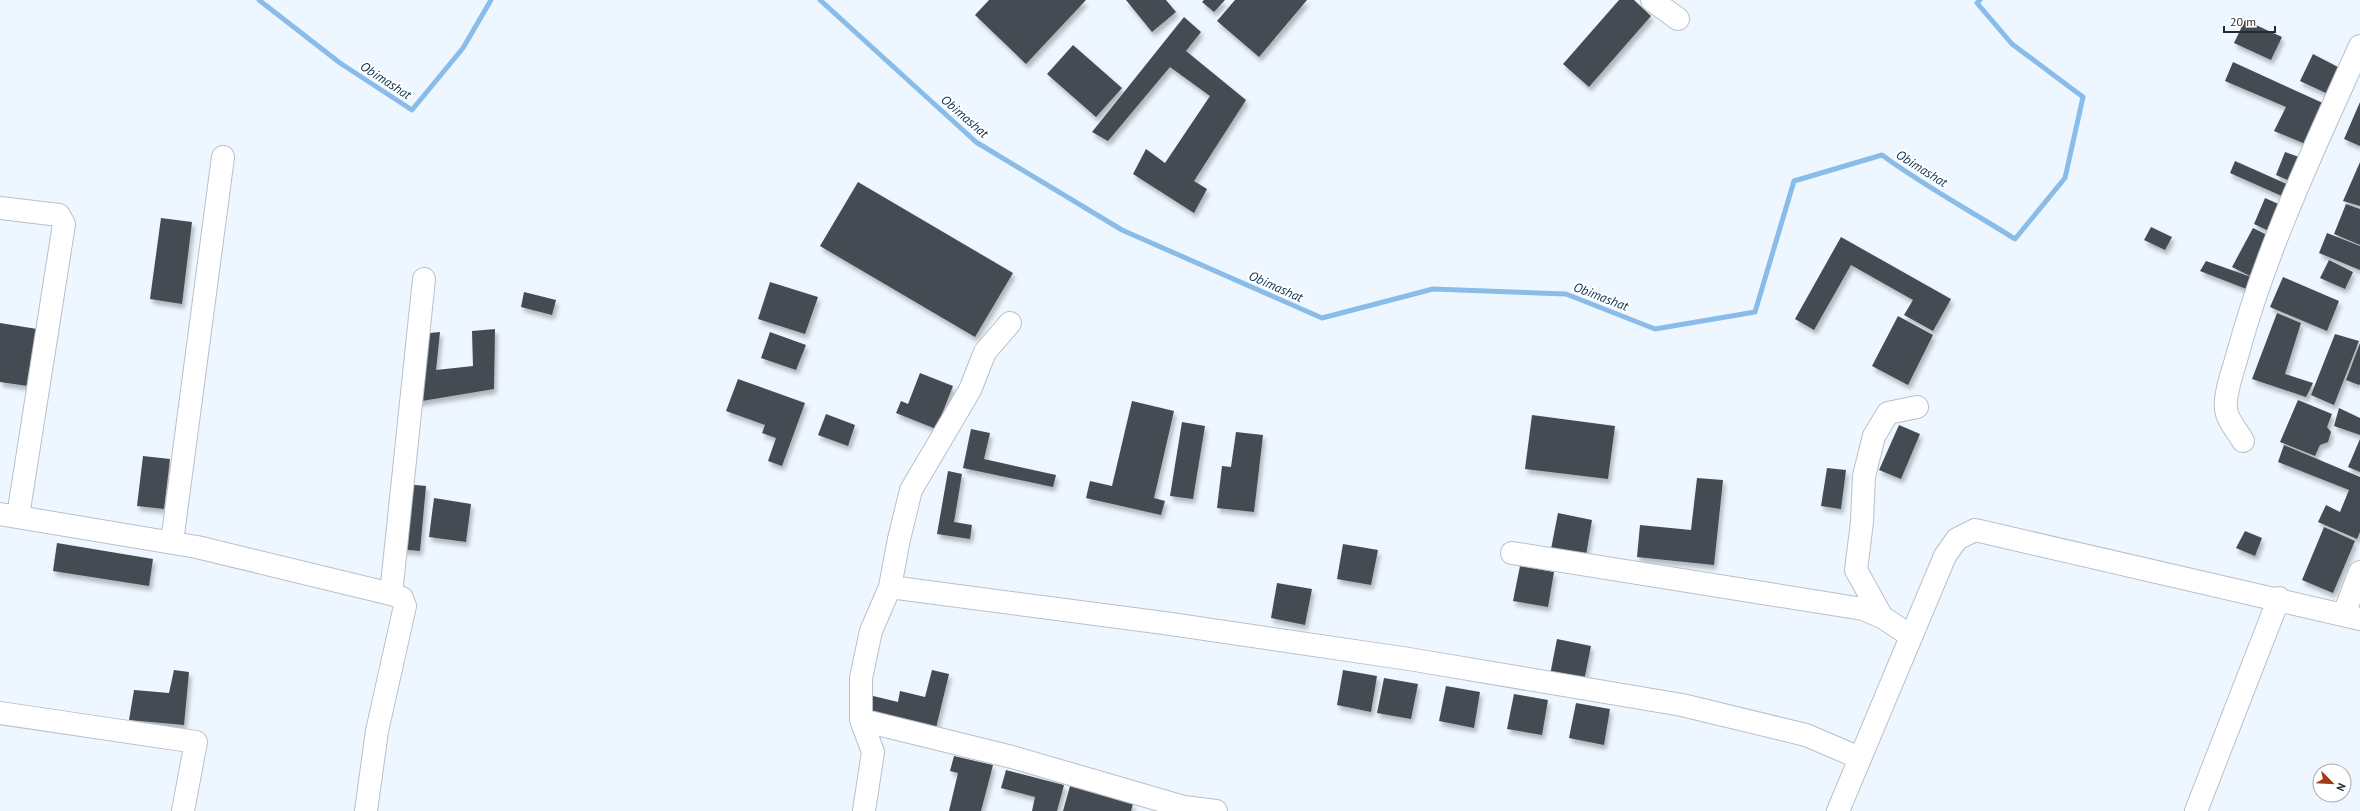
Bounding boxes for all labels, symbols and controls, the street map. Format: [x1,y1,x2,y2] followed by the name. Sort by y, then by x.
[2224,8,2275,34] scale bar
[2230,14,2256,29] text: 20 m
[357,58,415,104] water label: Obimashat
[937,91,993,142] water label: Obimashat
[1893,146,1951,191] water label: Obimashat
[1246,267,1306,306] water label: Obimashat
[1571,278,1631,315] water label: Obimashat
[2312,763,2352,803] north arrow
[2333,781,2349,793] text: N

